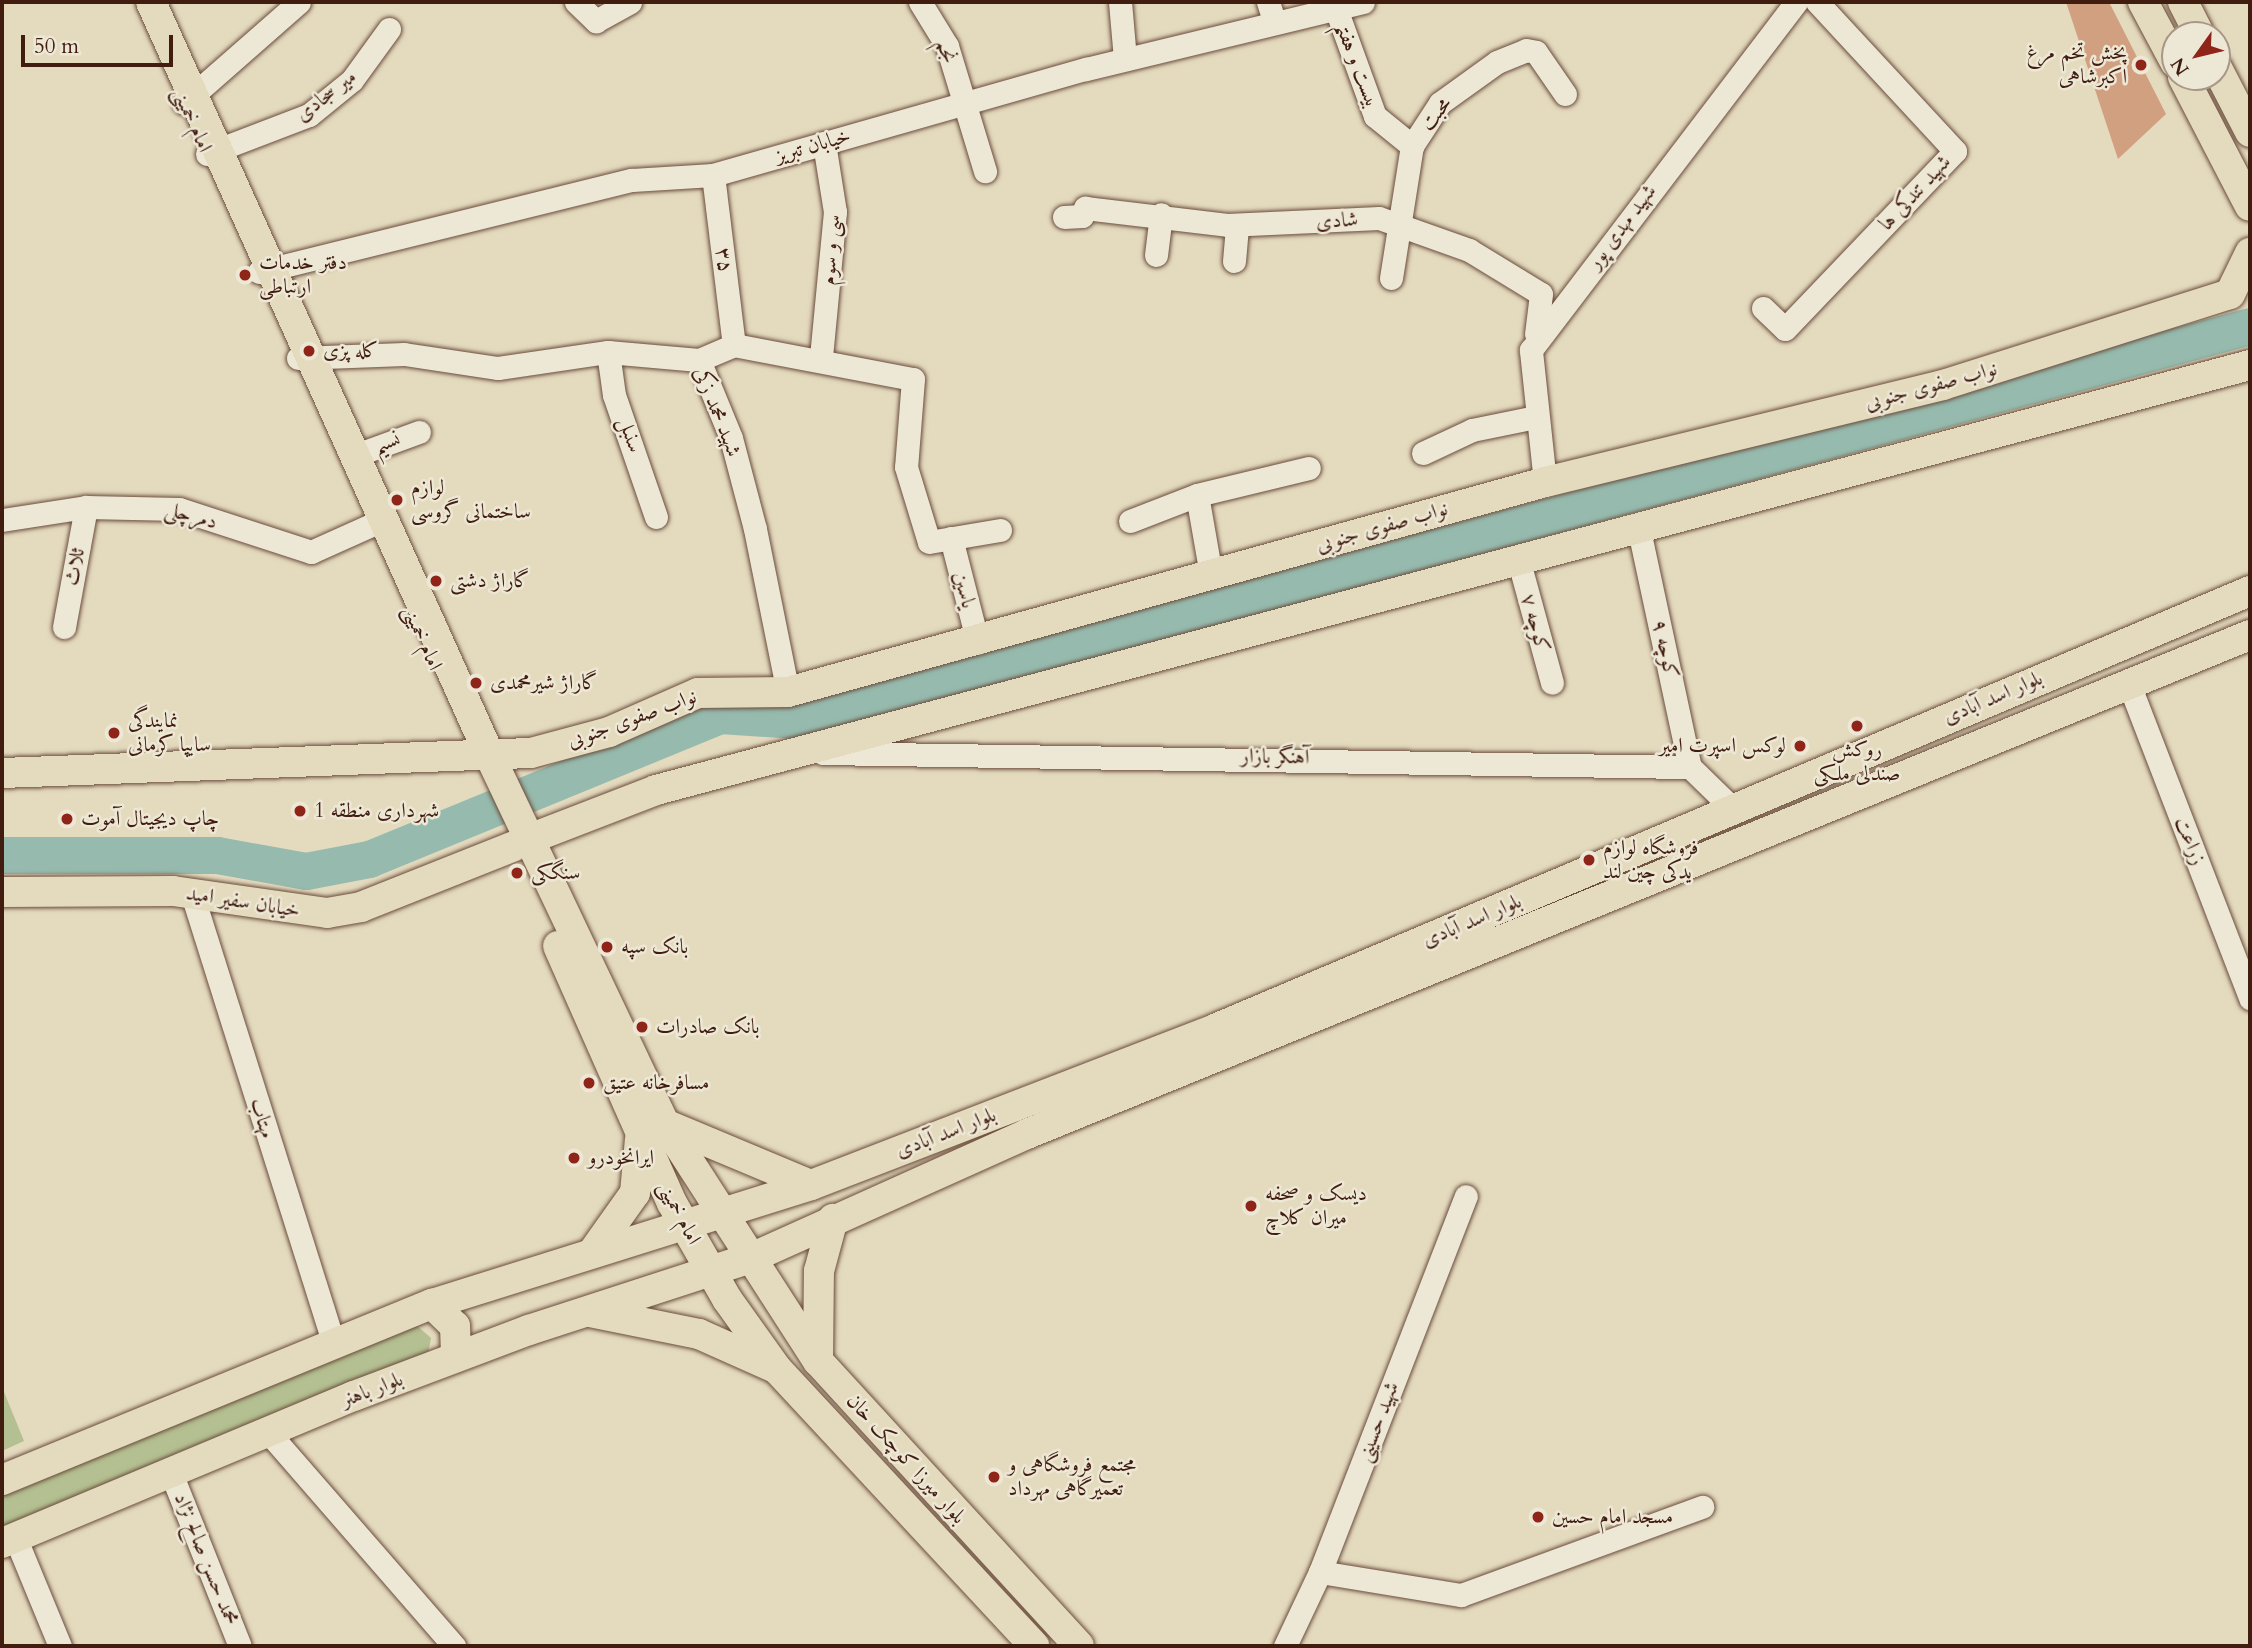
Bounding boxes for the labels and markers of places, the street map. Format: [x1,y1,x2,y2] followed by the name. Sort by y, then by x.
[2027,40,2127,90] place label: پخش تخم مرغ اکبرشاهی
[2133,57,2149,73] marker: پخش تخم مرغ اکبرشاهی
[259,250,347,300] place label: دفتر خدمات ارتباطی
[237,267,253,283] marker: دفتر خدمات ارتباطی
[323,338,379,364] place label: کله پزی
[301,343,317,359] marker: کله پزی
[411,475,531,525] place label: لوازم ساختمانی گروسی
[389,492,405,508] marker: لوازم ساختمانی گروسی
[450,568,530,594] place label: گاراژ دشتی
[428,573,444,589] marker: گاراژ دشتی
[490,670,598,696] place label: گاراژ شیرمحمدی
[468,675,484,691] marker: گاراژ شیرمحمدی
[128,708,211,758] place label: نمایندگی سایپا کرمانی
[1849,718,1865,734] marker: روکش صندلی ملکی
[106,725,122,741] marker: نمایندگی سایپا کرمانی
[1659,733,1786,759] place label: لوکس اسپرت امیر
[1814,737,1900,787] place label: روکش صندلی ملکی
[1792,738,1808,754] marker: لوکس اسپرت امیر
[314,798,439,824] place label: شهرداری منطقه 1
[292,803,308,819] marker: شهرداری منطقه 1
[81,806,219,832] place label: چاپ دیجیتال آموت
[59,811,75,827] marker: چاپ دیجیتال آموت
[1603,835,1698,885] place label: فروشگاه لوازم یدکی چین لند
[1581,852,1597,868] marker: فروشگاه لوازم یدکی چین لند
[531,860,581,886] place label: سنگکی
[509,865,525,881] marker: سنگکی
[621,934,688,960] place label: بانک سپه
[599,939,615,955] marker: بانک سپه
[656,1014,759,1040] place label: بانک صادرات
[634,1019,650,1035] marker: بانک صادرات
[603,1070,709,1096] place label: مسافرخانه عتیق
[581,1075,597,1091] marker: مسافرخانه عتیق
[588,1145,654,1171] place label: ایرانخودرو
[566,1150,582,1166] marker: ایرانخودرو
[1265,1181,1367,1231] place label: دیسک و صحفه میران کلاچ
[1243,1198,1259,1214] marker: دیسک و صحفه میران کلاچ
[1008,1452,1136,1502] place label: مجتمع فروشگاهی و تعمیرگاهی مهرداد
[986,1469,1002,1485] marker: مجتمع فروشگاهی و تعمیرگاهی مهرداد
[1552,1504,1673,1530] place label: مسجد امام حسین
[1530,1509,1546,1525] marker: مسجد امام حسین

